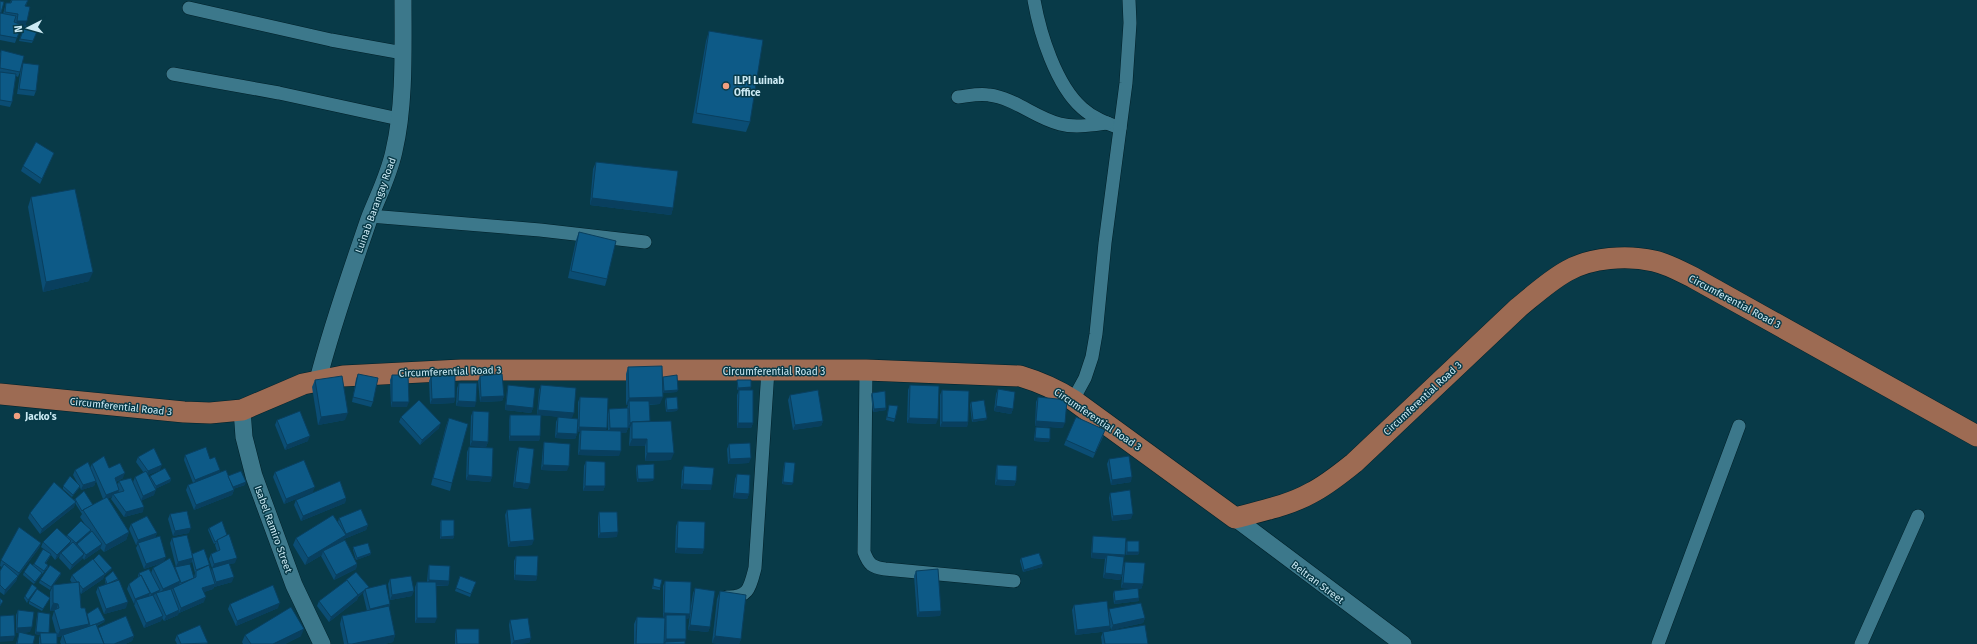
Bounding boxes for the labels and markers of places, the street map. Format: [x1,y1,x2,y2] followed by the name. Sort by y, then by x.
[734,75,784,99] place label: ILPI Luinab Office
[721,81,731,91] marker: ILPI Luinab Office
[12,411,22,421] marker: Jacko's
[24,411,57,423] place label: Jacko's

